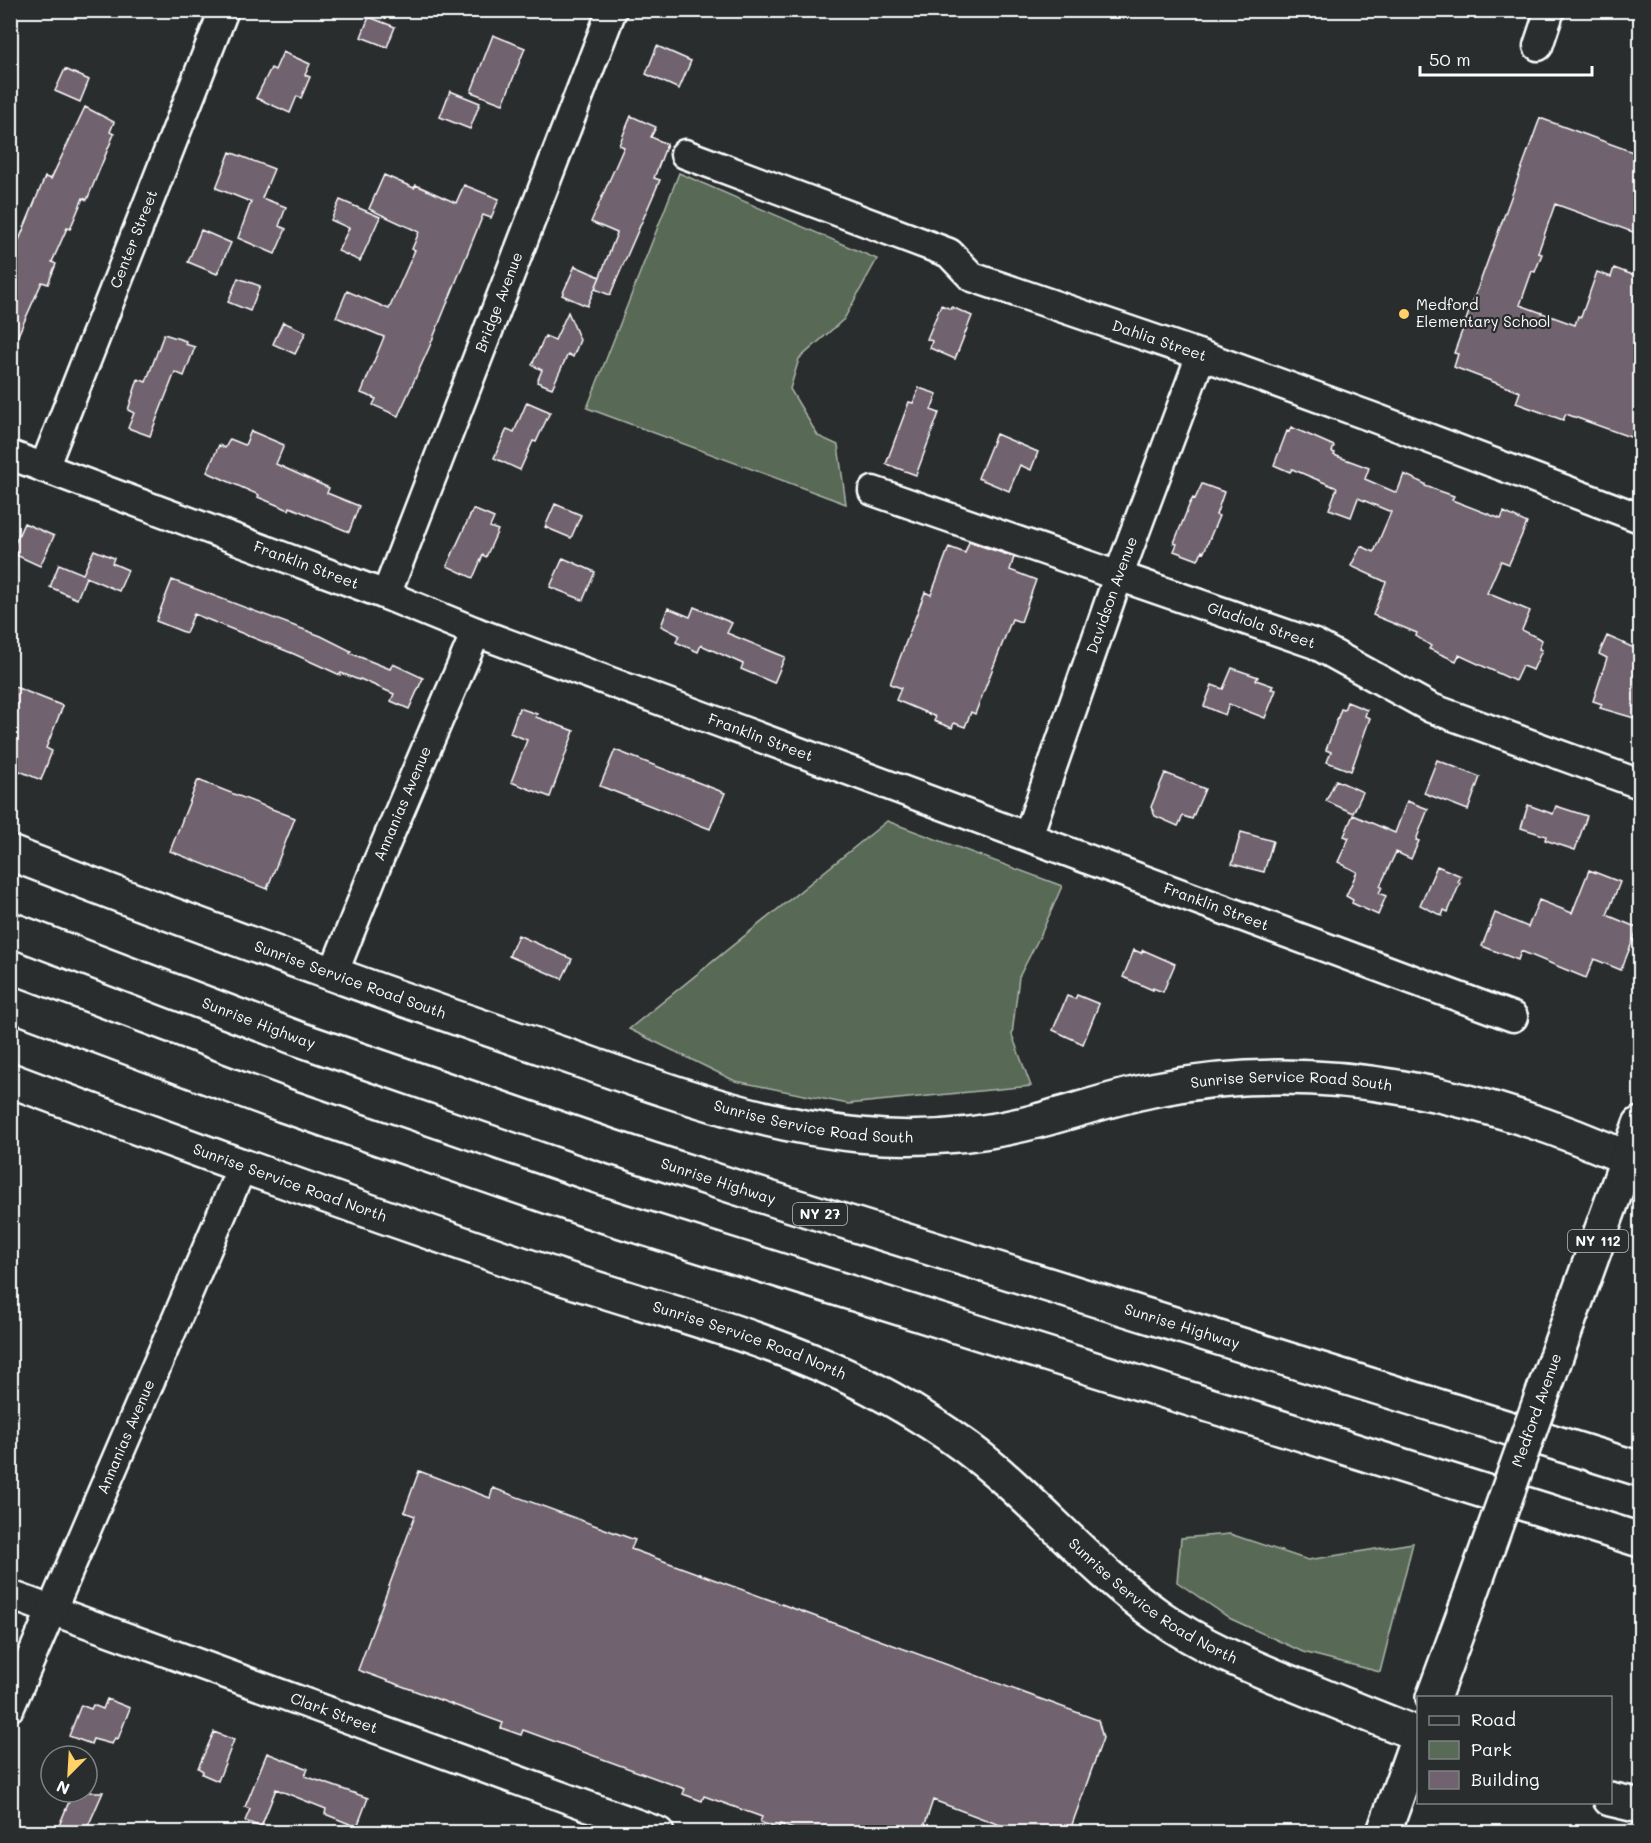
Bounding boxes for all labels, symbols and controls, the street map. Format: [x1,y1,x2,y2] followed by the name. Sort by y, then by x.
[1420,39,1592,77] scale bar
[1429,47,1471,71] text: 50 m
[105,186,161,291] street label: Center Street
[470,249,527,355] street label: Bridge Avenue
[1416,294,1551,331] place label: Medford Elementary School
[1397,307,1411,321] marker: Medford Elementary School
[1110,314,1210,365] street label: Dahlia Street
[1081,534,1141,656] street label: Davidson Avenue
[251,536,362,593] street label: Franklin Street
[1205,597,1318,652] street label: Gladiola Street
[705,708,816,765] street label: Franklin Street
[368,743,435,864] street label: Annanias Avenue
[1161,877,1272,935] street label: Franklin Street
[252,935,449,1022] street label: Sunrise Service Road South
[199,992,319,1053] street label: Sunrise Highway
[1189,1066,1394,1095] street label: Sunrise Service Road South
[712,1094,913,1146] street label: Sunrise Service Road South
[191,1138,389,1226] street label: Sunrise Service Road North
[658,1153,779,1209] street label: Sunrise Highway
[793,1203,847,1225] road number: NY 27
[1568,1230,1628,1252] road number: NY 112
[651,1296,850,1383] street label: Sunrise Service Road North
[1122,1298,1243,1353] street label: Sunrise Highway
[1506,1350,1565,1469] street label: Medford Avenue
[92,1376,159,1497] street label: Annanias Avenue
[1065,1533,1241,1668] street label: Sunrise Service Road North
[288,1687,381,1738] street label: Clark Street
[1417,1696,1612,1804] legend
[1471,1707,1516,1731] text: Road
[1471,1737,1512,1761] text: Park
[39,1744,99,1804] north arrow
[1471,1767,1539,1791] text: Building
[53,1776,73,1800] text: N

